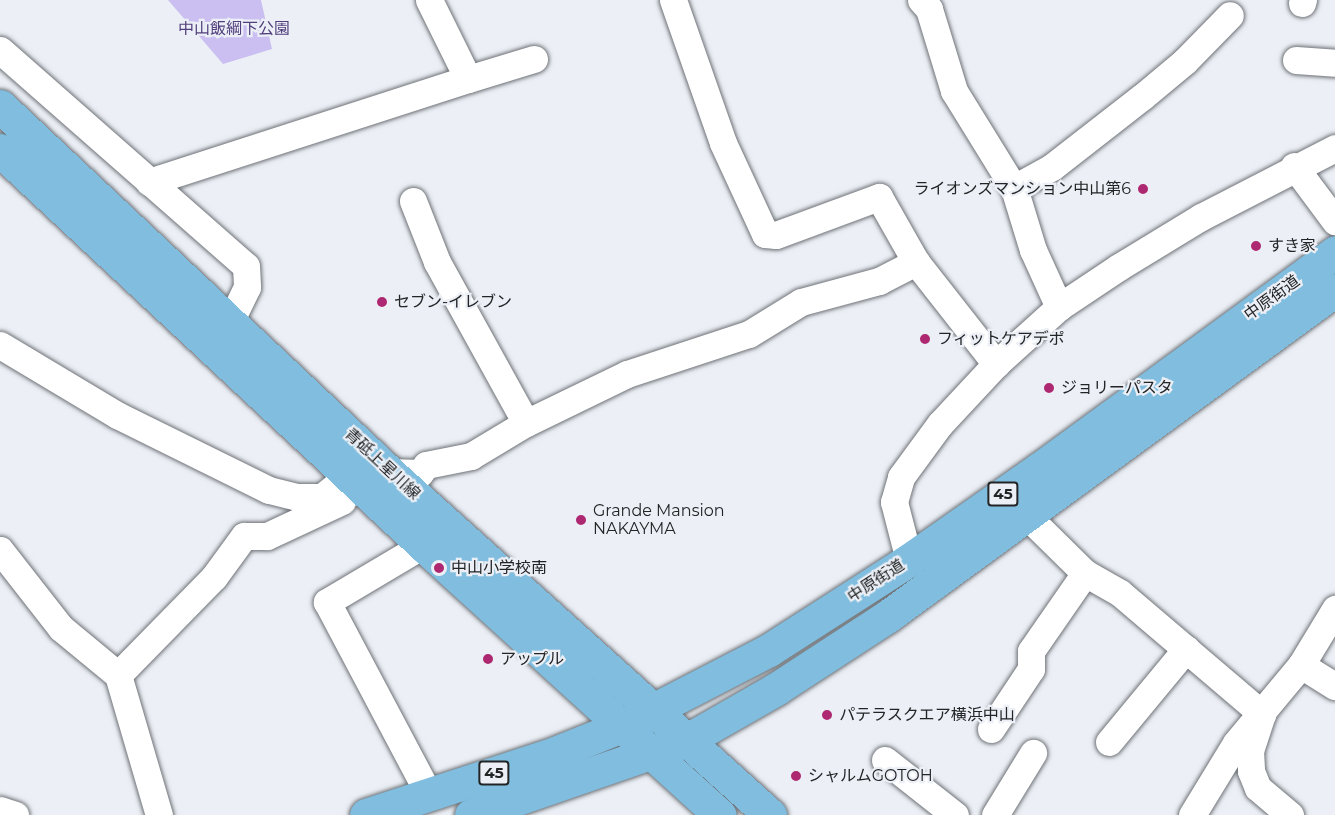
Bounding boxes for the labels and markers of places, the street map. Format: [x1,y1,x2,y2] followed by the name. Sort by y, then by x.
[913,179,1131,199] place label: ライオンズマンション中山第6
[1136,182,1150,196] marker: ライオンズマンション中山第6
[1268,236,1316,256] place label: すき家
[1249,239,1263,253] marker: すき家
[394,292,512,312] place label: セブン-イレブン
[375,295,389,309] marker: セブン-イレブン
[937,329,1065,349] place label: フィットケアデポ
[918,332,932,346] marker: フィットケアデポ
[1061,378,1173,398] place label: ジョリーパスタ
[1042,381,1056,395] marker: ジョリーパスタ
[593,501,725,539] place label: Grande Mansion NAKAYMA
[574,513,588,527] marker: Grande Mansion NAKAYMA
[451,558,547,578] place label: 中山小学校南
[432,561,446,575] marker: 中山小学校南
[500,649,564,669] place label: アップル
[481,652,495,666] marker: アップル
[839,705,1015,725] place label: パテラスクエア横浜中山
[820,708,834,722] marker: パテラスクエア横浜中山
[808,766,933,786] place label: シャルムGOTOH
[789,769,803,783] marker: シャルムGOTOH

